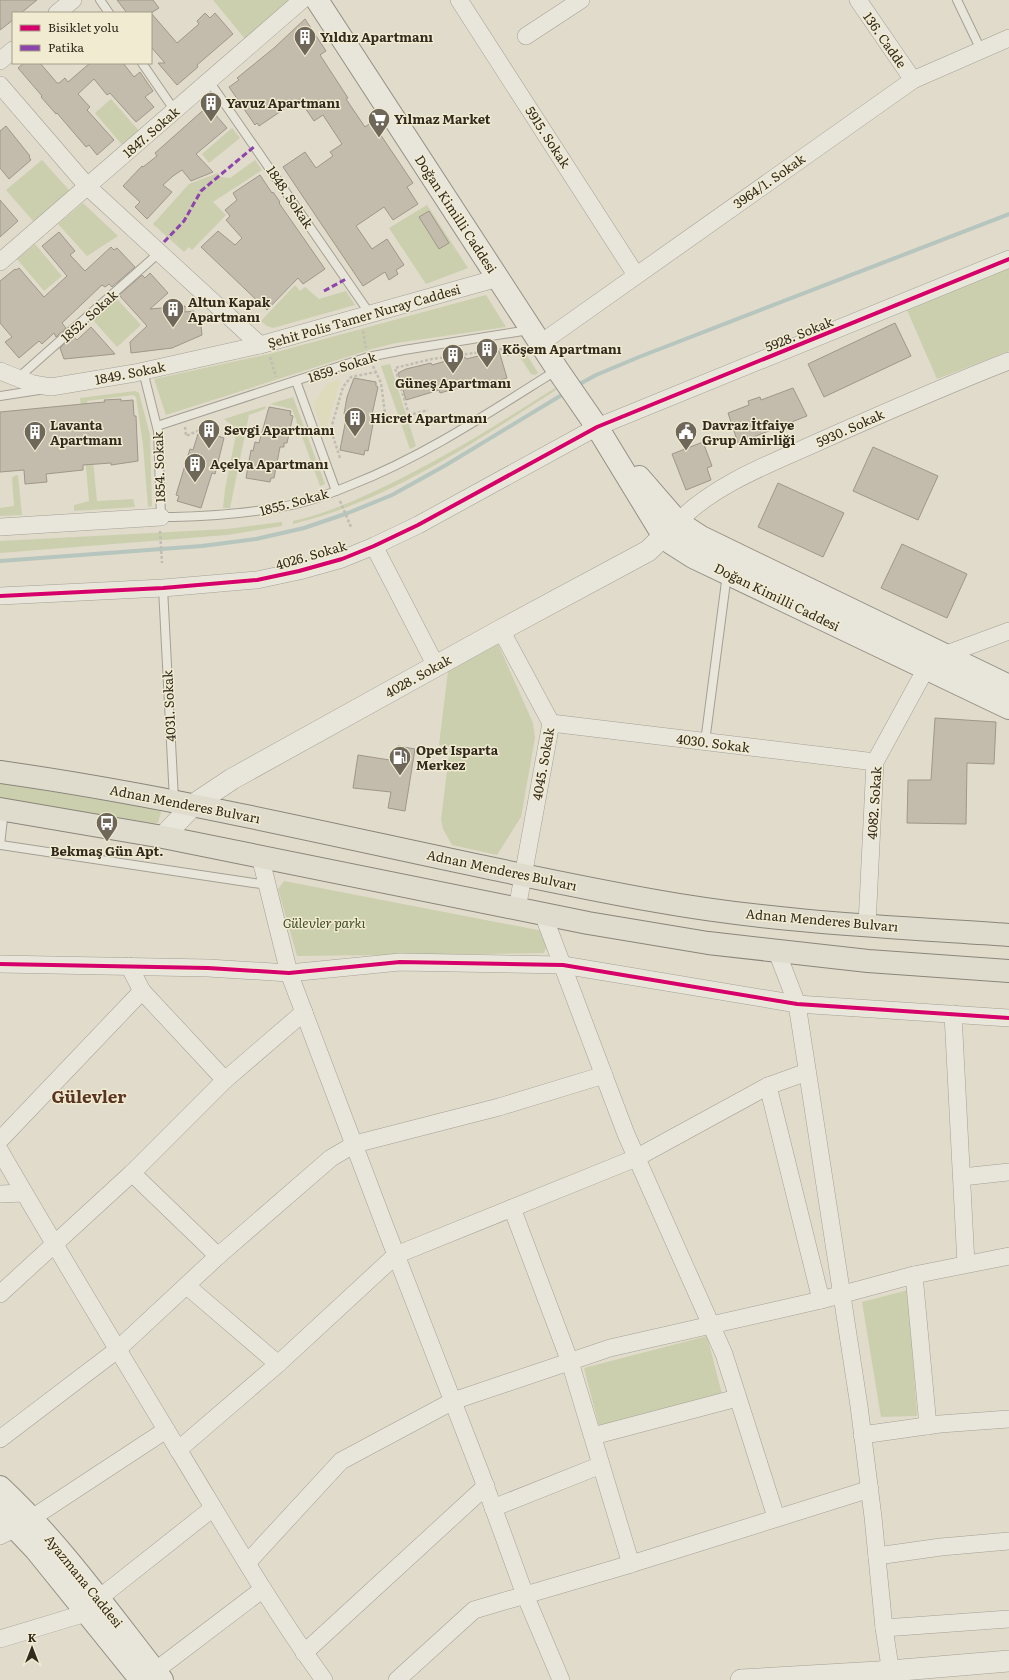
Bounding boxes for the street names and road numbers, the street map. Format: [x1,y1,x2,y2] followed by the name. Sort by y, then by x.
[859,8,912,72] street label: 136. Cadde
[118,101,184,162] street label: 1847. Sokak
[521,102,576,172] street label: 5915. Sokak
[729,148,809,212] street label: 3964/1. Sokak
[411,151,502,277] street label: Doğan Kimilli Caddesi
[262,162,319,233] street label: 1848. Sokak
[265,279,463,352] street label: Şehit Polis Tamer Nuray Caddesi
[56,284,122,346] street label: 1852. Sokak
[762,311,837,356] street label: 5928. Sokak
[305,346,379,387] street label: 1859. Sokak
[93,356,168,389] street label: 1849. Sokak
[813,404,888,451] street label: 5930. Sokak
[148,430,169,503] street label: 1854. Sokak
[257,483,331,520] street label: 1855. Sokak
[273,535,350,574] street label: 4026. Sokak
[711,558,844,636] street label: Doğan Kimilli Caddesi
[381,649,455,702] street label: 4028. Sokak
[157,669,180,742] street label: 4031. Sokak
[527,725,558,802] street label: 4045. Sokak
[675,729,752,757] street label: 4030. Sokak
[861,765,886,840] street label: 4082. Sokak
[108,780,263,828] street label: Adnan Menderes Bulvarı
[425,844,580,895] street label: Adnan Menderes Bulvarı
[745,903,900,936] street label: Adnan Menderes Bulvarı
[41,1530,128,1632] street label: Ayazmana Caddesi

